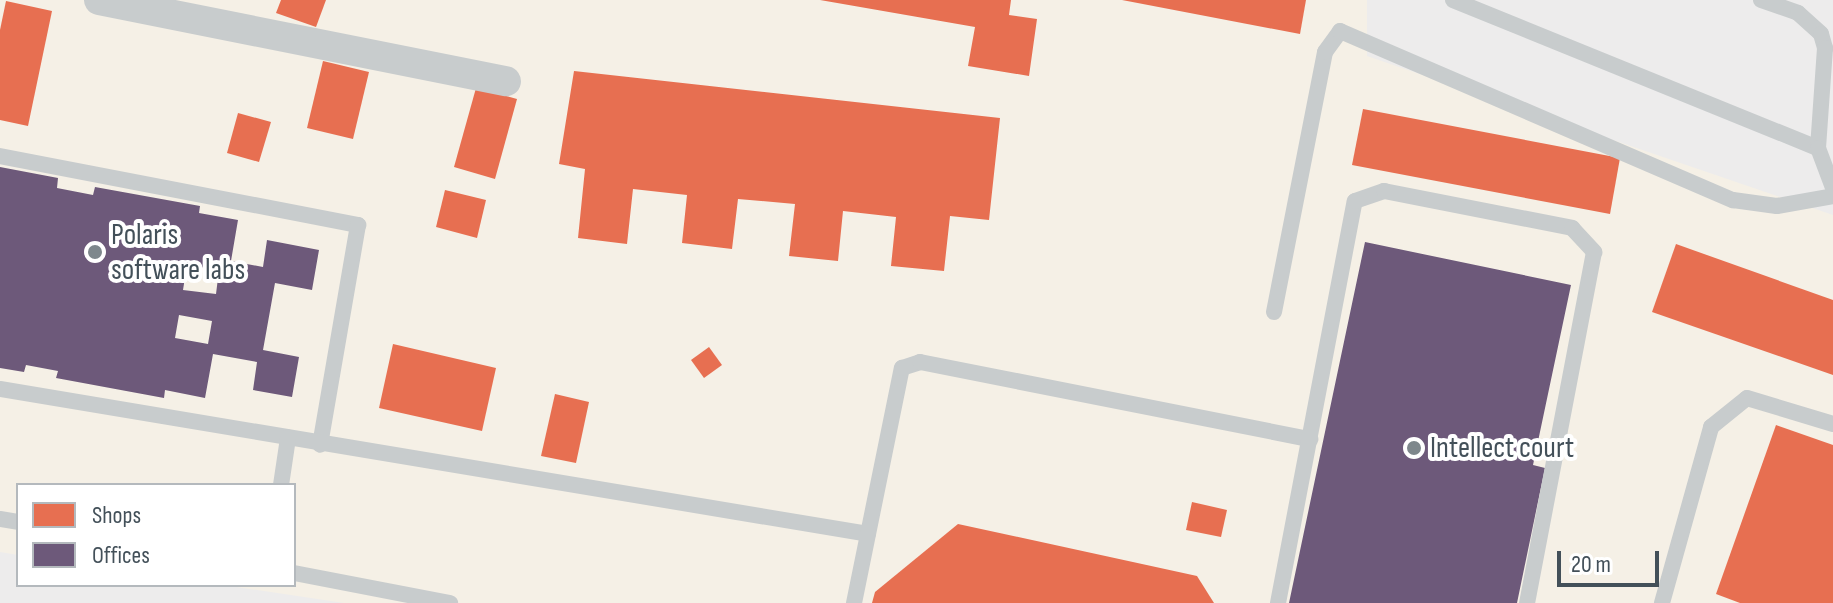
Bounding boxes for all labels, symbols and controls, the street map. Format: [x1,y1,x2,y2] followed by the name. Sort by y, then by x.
[111,217,245,288] place label: Polaris software labs
[86,243,104,261] marker: Polaris software labs
[1430,430,1574,466] place label: Intellect court
[1405,439,1423,457] marker: Intellect court
[16,483,296,587] legend
[92,501,141,530] text: Shops
[1561,535,1663,585] scale bar
[92,541,150,570] text: Offices
[1571,550,1611,579] text: 20 m

